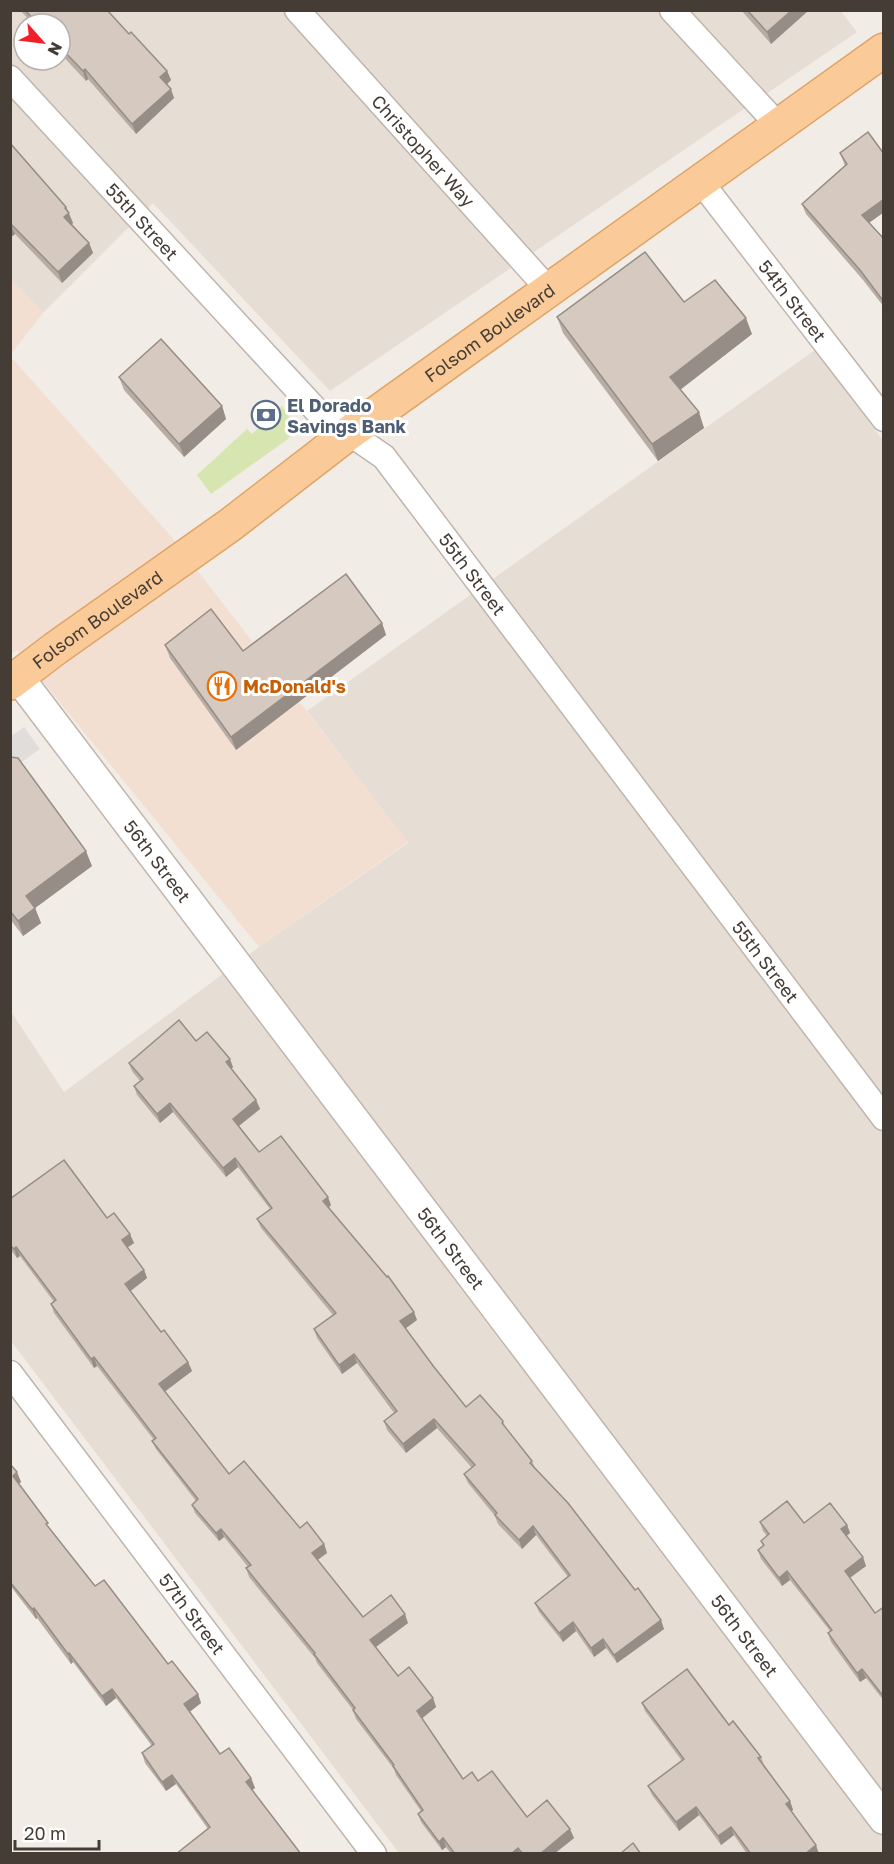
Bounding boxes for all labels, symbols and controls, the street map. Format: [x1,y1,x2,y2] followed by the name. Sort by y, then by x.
[12,12,72,72] north arrow
[44,39,67,59] text: N
[367,90,480,211] street label: Christopher Way
[101,178,183,264] street label: 55th Street
[754,255,831,346] street label: 54th Street
[420,278,559,387] street label: Folsom Boulevard
[287,394,407,437] place label: El Dorado Savings Bank
[250,399,282,431] bank icon: El Dorado Savings Bank
[435,529,511,619] street label: 55th Street
[28,565,167,673] street label: Folsom Boulevard
[206,670,238,702] restaurant icon: McDonald's
[243,675,346,697] place label: McDonald's
[119,816,196,907] street label: 56th Street
[728,916,804,1007] street label: 55th Street
[413,1203,489,1294] street label: 56th Street
[154,1569,230,1659] street label: 57th Street
[707,1590,783,1681] street label: 56th Street
[15,1813,99,1851] scale bar
[24,1822,66,1844] text: 20 m

